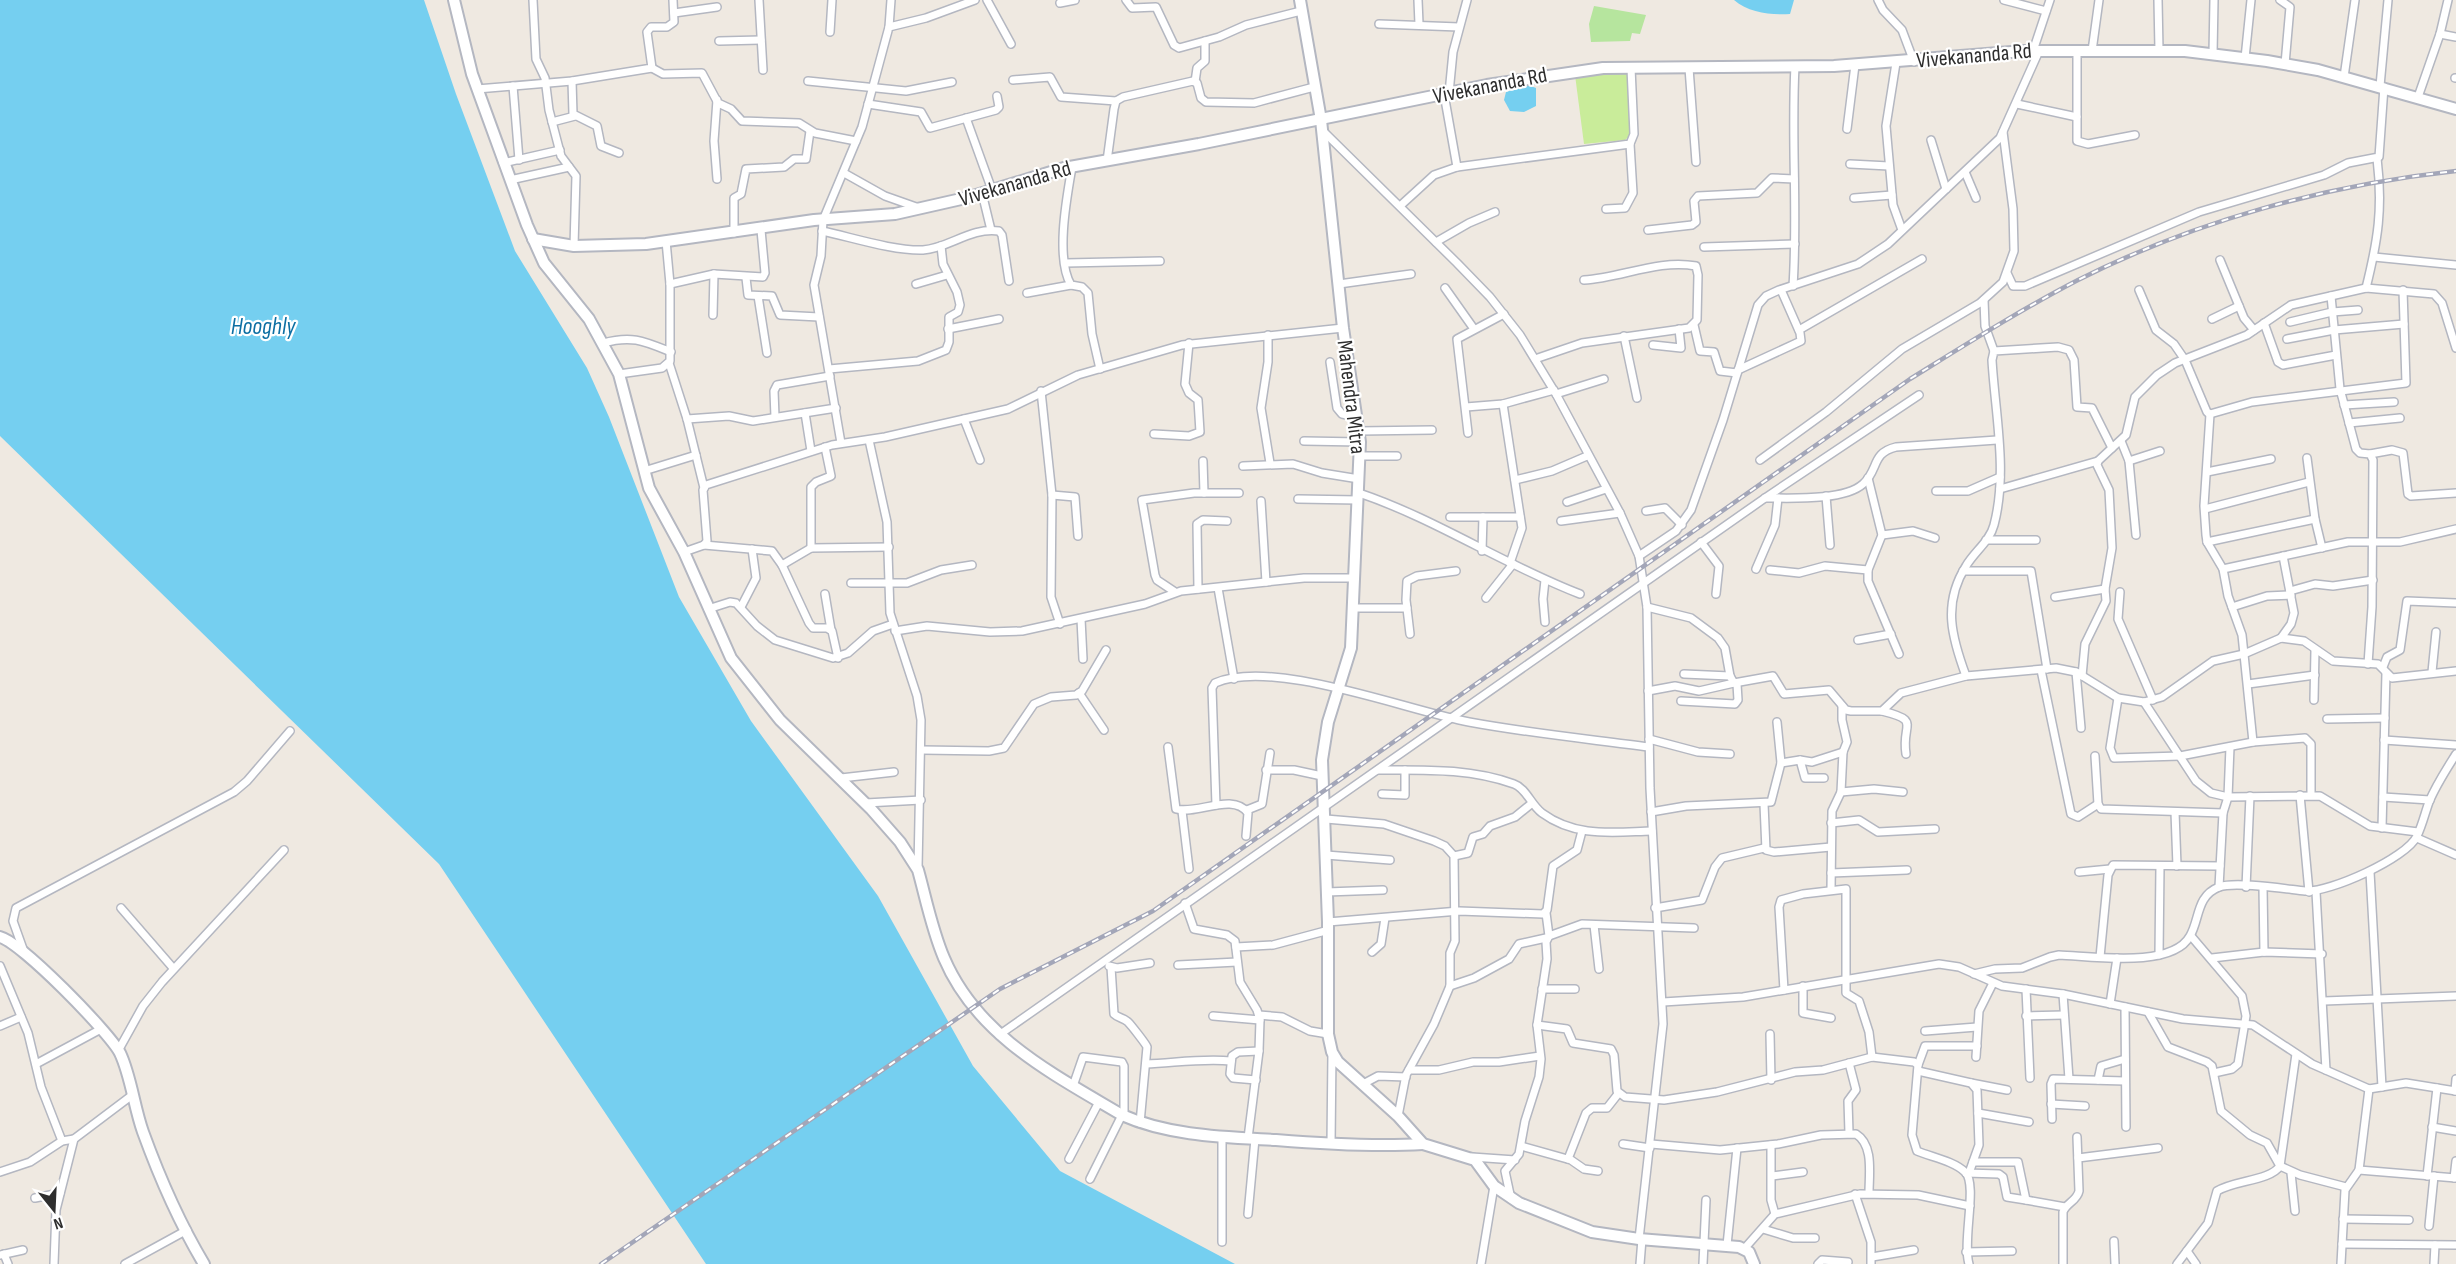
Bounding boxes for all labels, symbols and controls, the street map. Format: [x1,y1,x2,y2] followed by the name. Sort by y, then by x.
[1915,38,2033,74] street label: Vivekananda Rd
[1431,62,1549,110] street label: Vivekananda Rd
[956,155,1074,213] street label: Vivekananda Rd
[231,312,296,341] water label: Hooghly
[1331,338,1371,456] street label: Mahendra Mitra
[24,1180,84,1240] north arrow
[51,1212,65,1233] text: N

